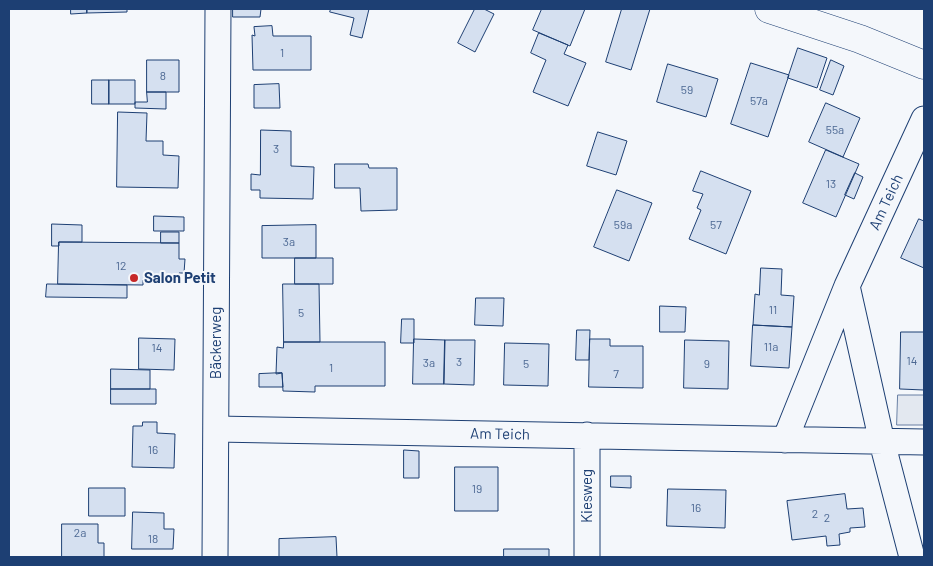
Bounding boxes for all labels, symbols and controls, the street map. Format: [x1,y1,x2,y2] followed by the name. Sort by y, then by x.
[280,46,284,60] house number: 1
[160,69,166,83] house number: 8
[681,83,693,97] house number: 59
[750,94,768,108] house number: 57a
[826,123,844,137] house number: 55a
[273,142,279,156] house number: 3
[865,171,907,233] street label: Am Teich
[826,177,836,191] house number: 13
[614,218,632,232] house number: 59a
[710,218,722,232] house number: 57
[283,235,295,249] house number: 3a
[116,259,126,273] house number: 12
[144,269,216,287] place label: Salon Petit
[128,272,140,284] marker: Salon Petit
[769,303,777,317] house number: 11
[298,306,304,320] house number: 5
[207,307,225,379] street label: Bäckerweg
[764,340,778,354] house number: 11a
[152,341,162,355] house number: 14
[907,354,917,368] house number: 14
[456,355,462,369] house number: 3
[423,356,435,370] house number: 3a
[523,357,529,371] house number: 5
[704,357,710,371] house number: 9
[329,361,333,375] house number: 1
[613,367,619,381] house number: 7
[470,424,530,444] street label: Am Teich
[148,443,158,457] house number: 16
[578,469,596,523] street label: Kiesweg
[472,482,482,496] house number: 19
[691,501,701,515] house number: 16
[812,507,818,521] house number: 2
[824,511,830,525] house number: 2
[74,526,86,540] house number: 2a
[148,532,158,546] house number: 18

